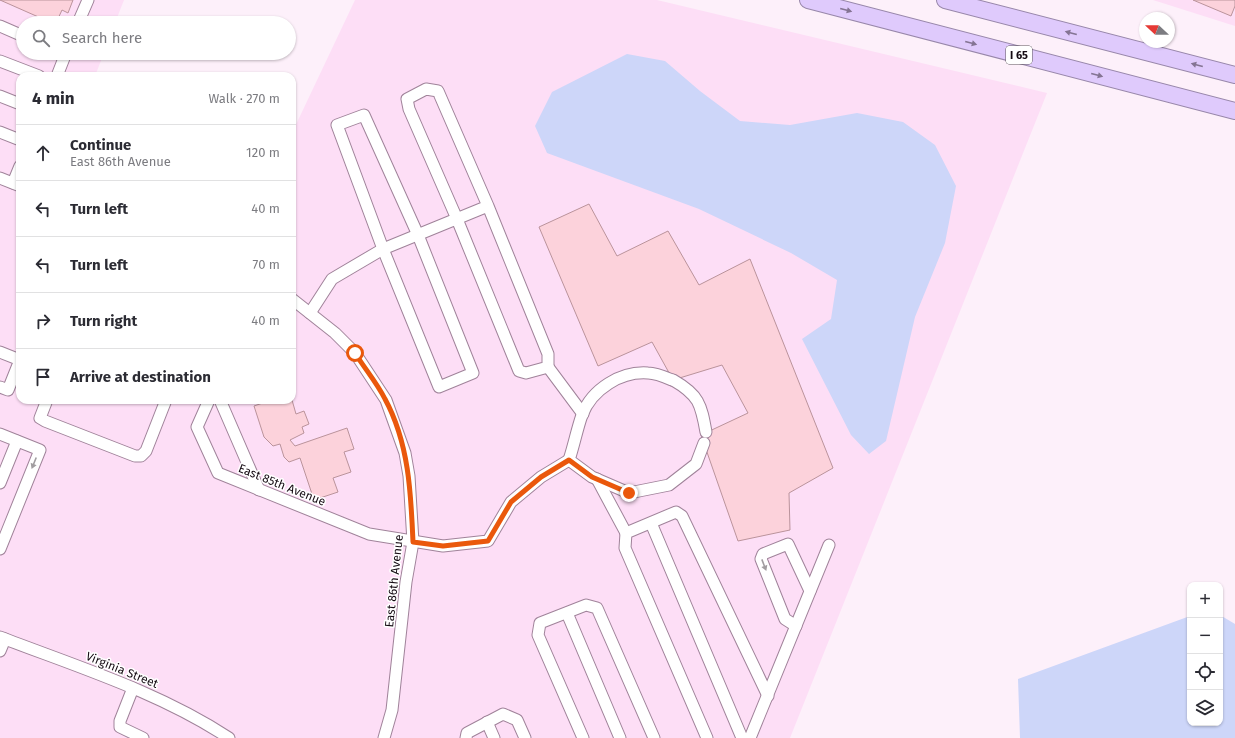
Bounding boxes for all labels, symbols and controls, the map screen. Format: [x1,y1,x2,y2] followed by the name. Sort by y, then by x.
[840,7,852,13] one-way arrow
[1139,12,1175,48] north arrow
[16,16,296,60] search box
[30,27,52,49] icon: search
[62,29,142,47] text: Search here
[1065,29,1078,35] one-way arrow
[965,40,978,46] one-way arrow
[1006,46,1032,64] road number: I 65
[1191,62,1203,68] one-way arrow
[1091,72,1103,78] one-way arrow
[32,88,75,109] text: 4 min
[208,91,280,106] text: Walk · 270 m
[70,136,131,154] text: Continue
[32,142,54,164] icon: ahead
[246,145,280,160] text: 120 m
[70,154,171,169] text: East 86th Avenue
[32,198,54,220] icon: left
[70,200,128,218] text: Turn left
[251,201,280,216] text: 40 m
[32,254,54,276] icon: left
[70,256,128,274] text: Turn left
[253,257,280,272] text: 70 m
[32,310,54,332] icon: right
[70,312,137,330] text: Turn right
[251,313,280,328] text: 40 m
[346,344,364,362] route start
[32,366,54,388] icon: arrive
[70,368,211,386] text: Arrive at destination
[31,458,37,470] one-way arrow
[236,461,328,509] street label: East 85th Avenue
[620,484,638,502] route end
[382,534,406,628] street label: East 86th Avenue
[761,560,767,572] one-way arrow
[1187,582,1223,726] map controls
[1187,582,1223,618] button: +
[1187,618,1223,654] button: −
[84,649,161,691] street label: Virginia Street
[1187,654,1223,690] button: locate
[1187,690,1223,726] button: layers

